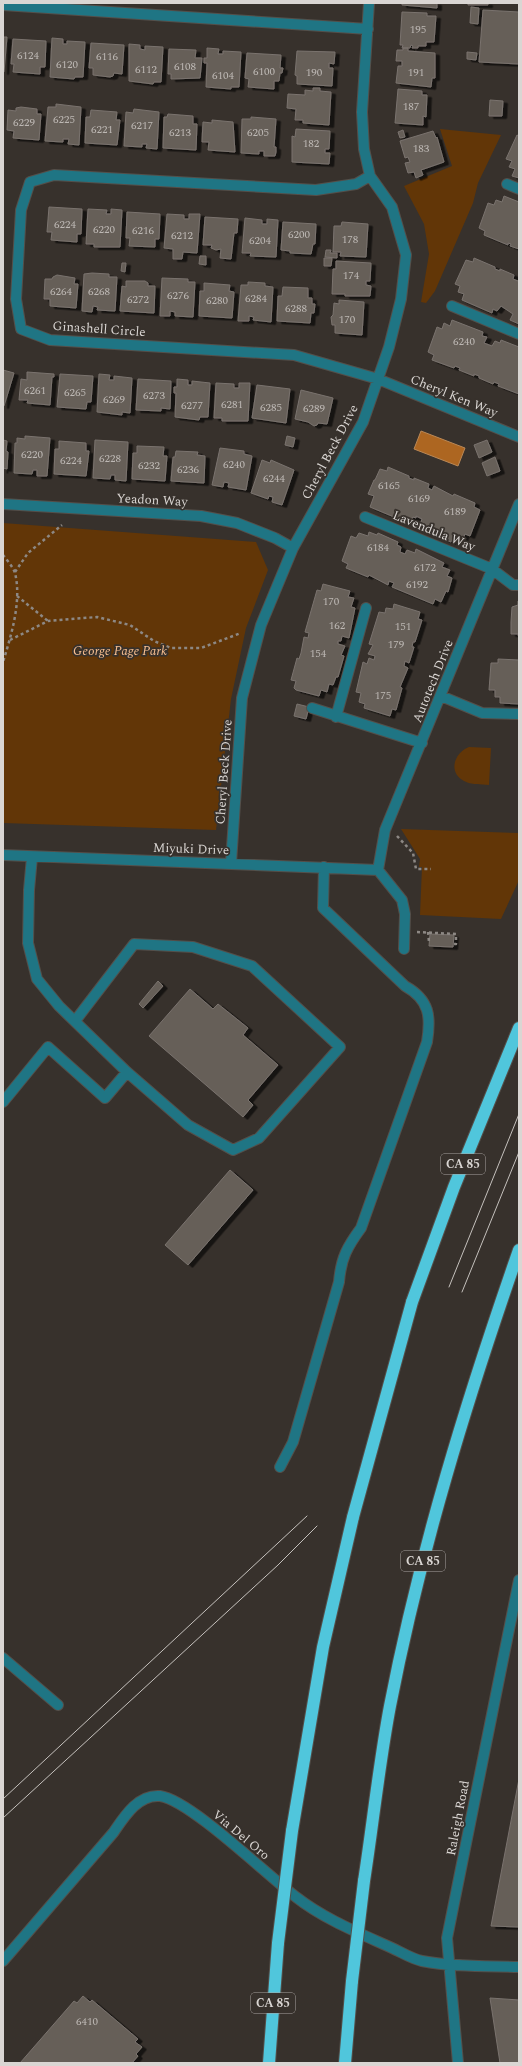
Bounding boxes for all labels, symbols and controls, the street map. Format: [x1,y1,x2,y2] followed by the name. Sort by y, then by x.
[410,21,426,38] house number: 195
[17,47,39,64] house number: 6124
[96,48,118,65] house number: 6116
[56,56,78,73] house number: 6120
[174,58,196,75] house number: 6108
[135,61,157,78] house number: 6112
[253,63,275,80] house number: 6100
[306,64,323,81] house number: 190
[408,64,424,81] house number: 191
[212,67,234,84] house number: 6104
[403,98,420,115] house number: 187
[53,111,75,128] house number: 6225
[13,114,35,131] house number: 6229
[131,117,153,134] house number: 6217
[91,121,113,138] house number: 6221
[169,124,191,141] house number: 6213
[247,124,269,141] house number: 6205
[303,135,320,152] house number: 182
[413,140,430,157] house number: 183
[54,216,76,233] house number: 6224
[93,221,115,238] house number: 6220
[132,222,154,239] house number: 6216
[288,226,310,243] house number: 6200
[171,227,193,244] house number: 6212
[342,231,359,248] house number: 178
[249,232,271,249] house number: 6204
[343,267,360,284] house number: 174
[50,283,72,300] house number: 6264
[88,283,110,300] house number: 6268
[167,287,189,304] house number: 6276
[245,290,267,307] house number: 6284
[127,291,149,308] house number: 6272
[206,292,228,309] house number: 6280
[285,300,307,317] house number: 6288
[339,311,356,328] house number: 170
[52,316,146,342] street label: Ginashell Circle
[453,333,475,350] house number: 6240
[407,369,502,423] street label: Cheryl Ken Way
[24,382,46,399] house number: 6261
[64,384,86,401] house number: 6265
[143,387,165,404] house number: 6273
[103,391,125,408] house number: 6269
[221,396,243,413] house number: 6281
[181,397,203,414] house number: 6277
[260,399,282,416] house number: 6285
[303,400,325,417] house number: 6289
[296,401,364,503] street label: Cheryl Beck Drive
[21,446,43,463] house number: 6220
[99,450,121,467] house number: 6228
[60,452,82,469] house number: 6224
[223,456,245,473] house number: 6240
[138,457,160,474] house number: 6232
[177,461,199,478] house number: 6236
[263,470,285,487] house number: 6244
[378,477,400,494] house number: 6165
[116,488,189,512] street label: Yeadon Way
[408,490,430,507] house number: 6169
[444,503,466,520] house number: 6189
[390,505,479,557] street label: Lavendula Way
[367,539,389,556] house number: 6184
[414,559,436,576] house number: 6172
[406,576,428,593] house number: 6192
[323,593,340,610] house number: 170
[329,617,346,634] house number: 162
[395,618,411,635] house number: 151
[388,636,405,653] house number: 179
[407,636,459,726] street label: Autotech Drive
[73,641,167,661] park label: George Page Park
[310,645,327,662] house number: 154
[375,687,391,704] house number: 175
[210,719,238,825] street label: Cheryl Beck Drive
[153,838,229,860] street label: Miyuki Drive
[441,1154,485,1174] road number: CA 85
[401,1551,445,1571] road number: CA 85
[441,1779,475,1857] street label: Raleigh Road
[208,1805,274,1865] street label: Via Del Oro
[251,1993,295,2013] road number: CA 85
[76,2013,98,2030] house number: 6410

